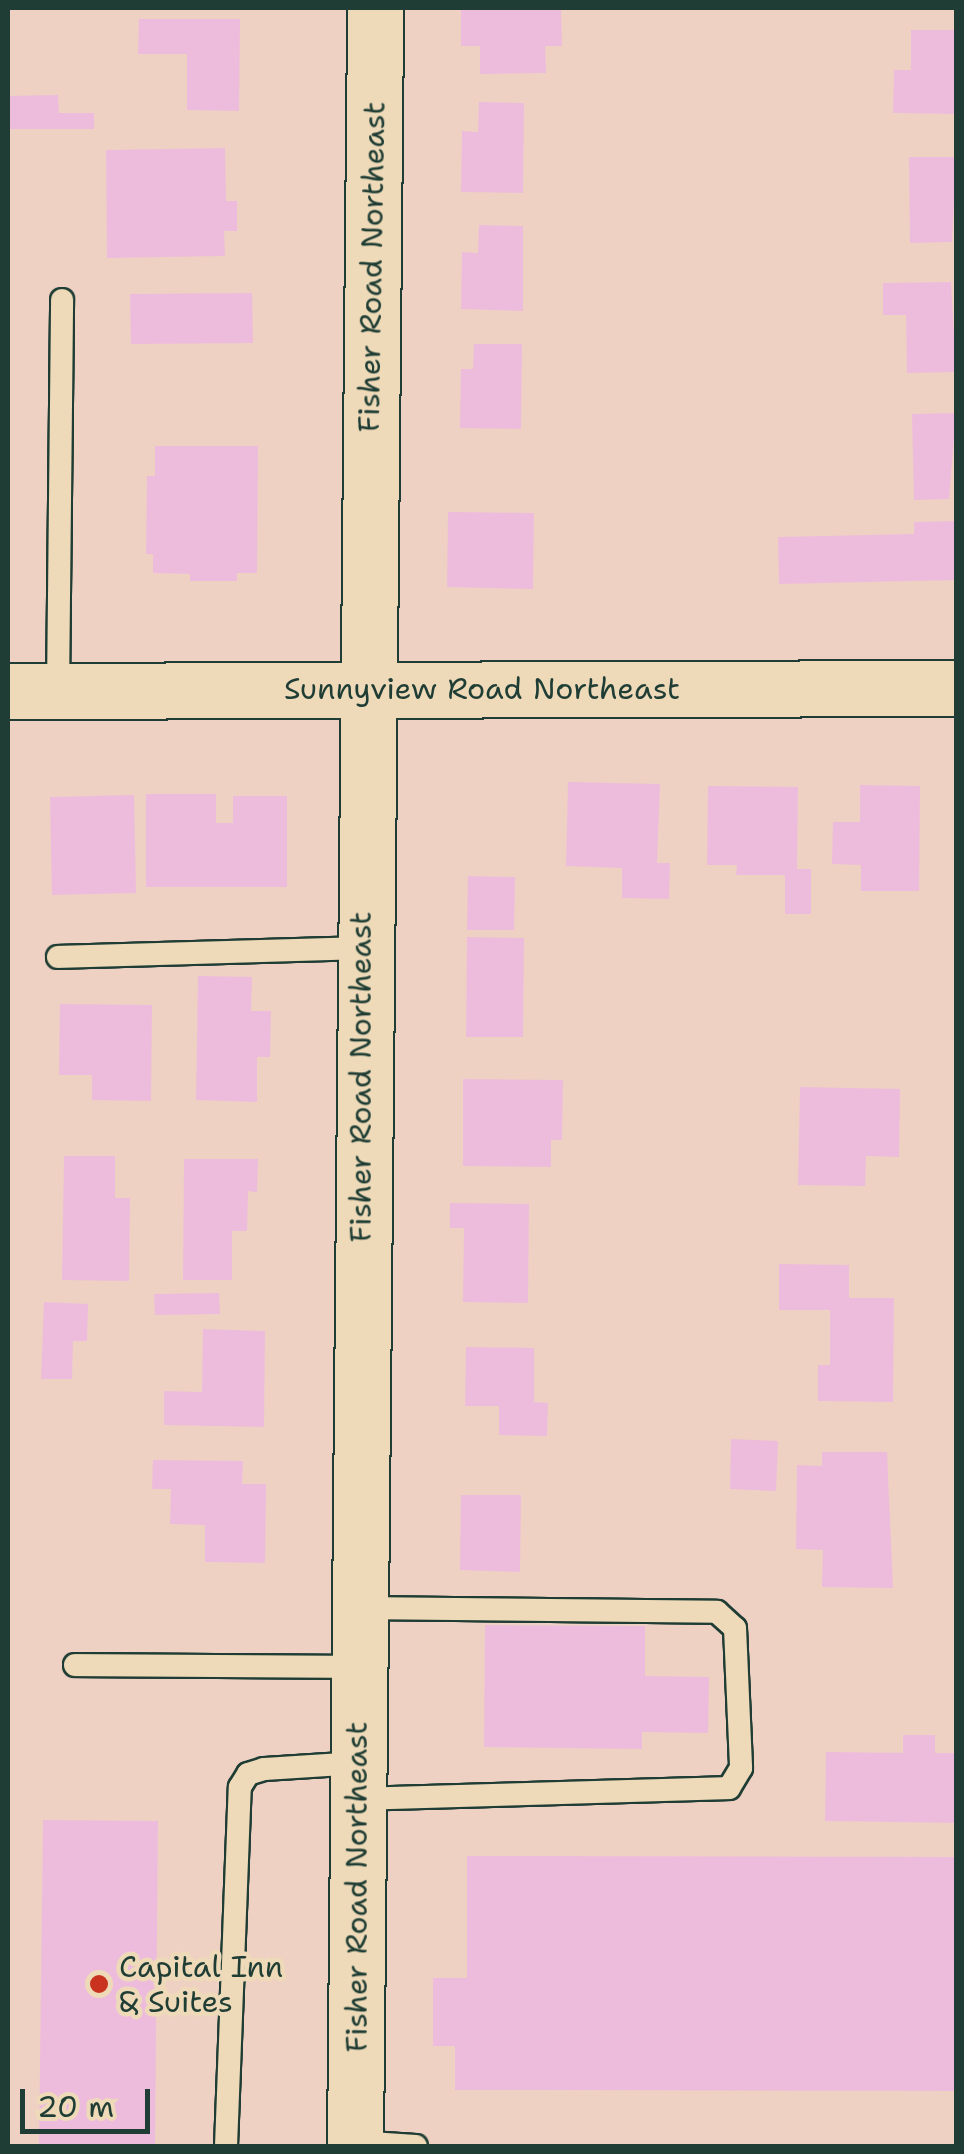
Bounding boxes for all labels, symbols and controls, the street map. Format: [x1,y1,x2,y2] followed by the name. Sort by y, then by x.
[351,101,393,433] street label: Fisher Road Northeast
[284,671,680,707] street label: Sunnyview Road Northeast
[343,912,379,1242] street label: Fisher Road Northeast
[339,1722,375,2052] street label: Fisher Road Northeast
[119,1949,283,2020] place label: Capital Inn & Suites
[88,1973,110,1995] marker: Capital Inn & Suites
[25,2069,155,2131] scale bar
[37,2086,114,2127] text: 20 m

